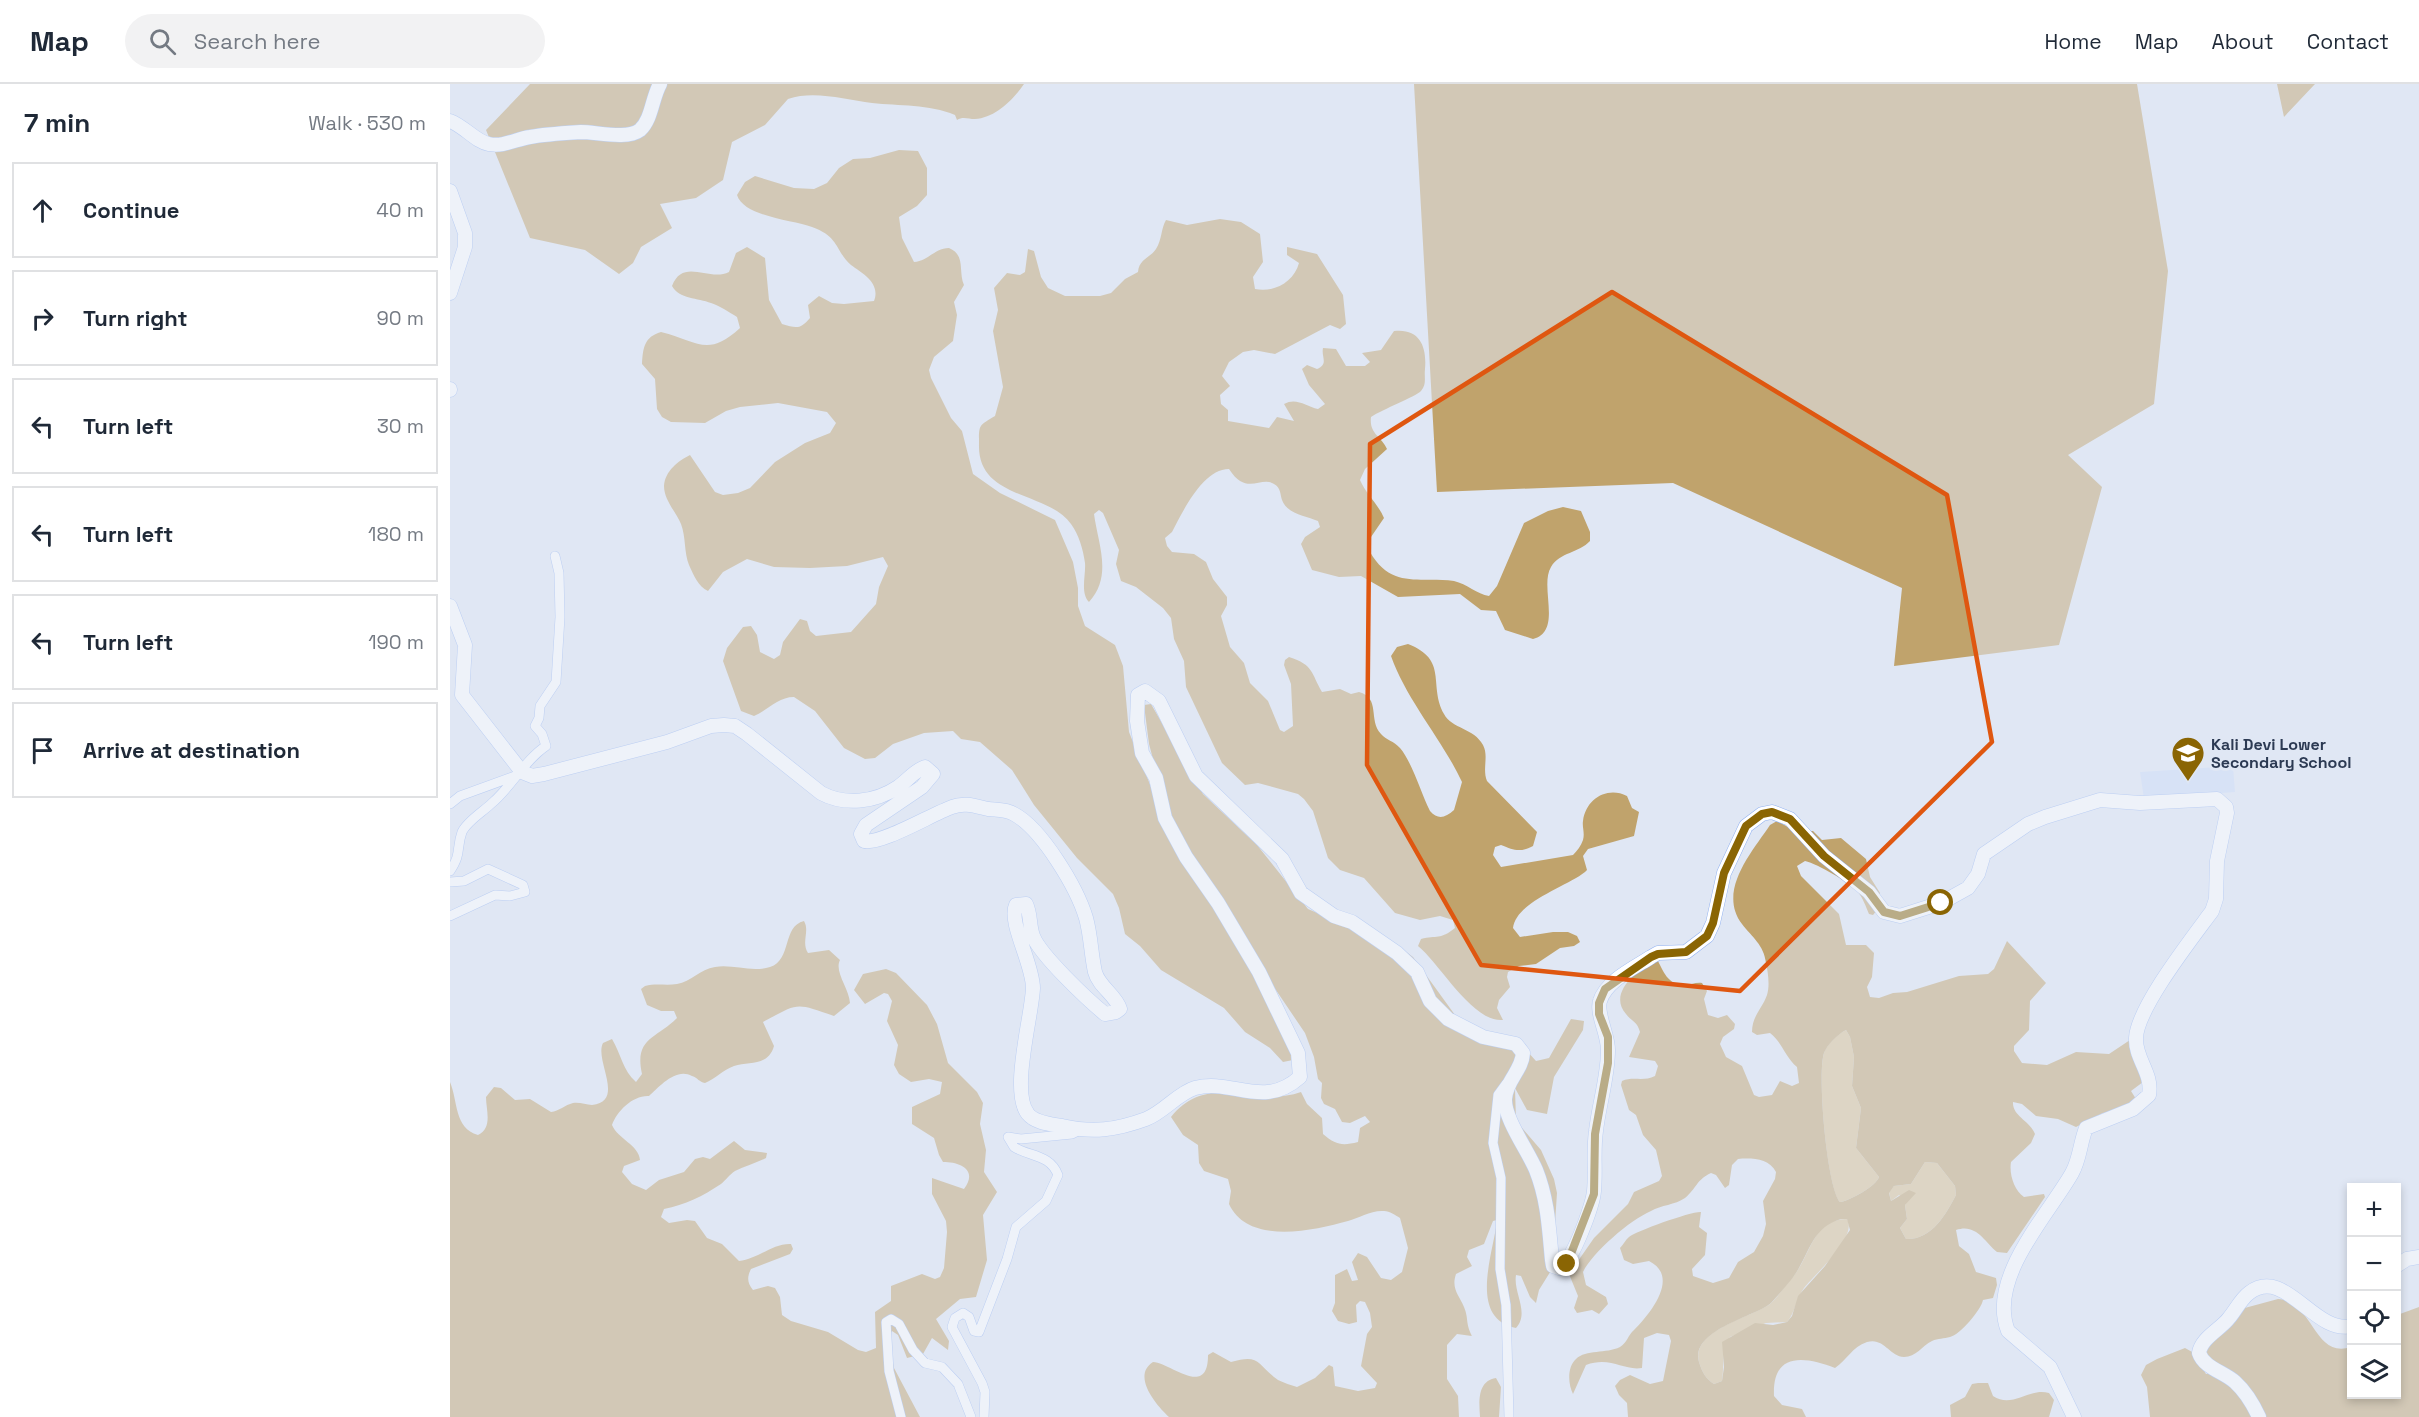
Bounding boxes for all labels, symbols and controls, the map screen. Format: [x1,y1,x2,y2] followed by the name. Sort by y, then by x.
[125,14,545,68] search box
[30,23,89,59] text: Map
[146,25,179,58] icon: search
[194,27,321,55] text: Search here
[2044,28,2102,55] text: Home
[2135,28,2179,55] text: Map
[2212,28,2274,55] text: About
[2307,28,2389,55] text: Contact
[24,106,90,140] text: 7 min
[308,110,426,136] text: Walk · 530 m
[26,194,59,227] icon: ahead
[83,196,179,224] text: Continue
[376,197,424,223] text: 40 m
[26,302,59,335] icon: right
[83,304,188,332] text: Turn right
[377,305,424,331] text: 90 m
[26,410,59,443] icon: left
[83,412,173,440] text: Turn left
[377,413,424,439] text: 30 m
[26,518,59,551] icon: left
[83,520,173,548] text: Turn left
[368,521,424,547] text: 180 m
[26,626,59,659] icon: left
[83,628,173,656] text: Turn left
[368,629,424,655] text: 190 m
[26,734,59,767] icon: arrive
[2211,734,2351,773] place label: Kali Devi Lower Secondary School
[2170,735,2206,782] school or university icon: Kali Devi Lower Secondary School
[83,736,300,764] text: Arrive at destination
[1927,889,1953,915] route start
[2347,1183,2401,1399] map controls
[2347,1183,2401,1237] button: +
[2347,1237,2401,1291] button: −
[1553,1250,1579,1276] route end
[2347,1291,2401,1345] button: locate
[2347,1345,2401,1399] button: layers

